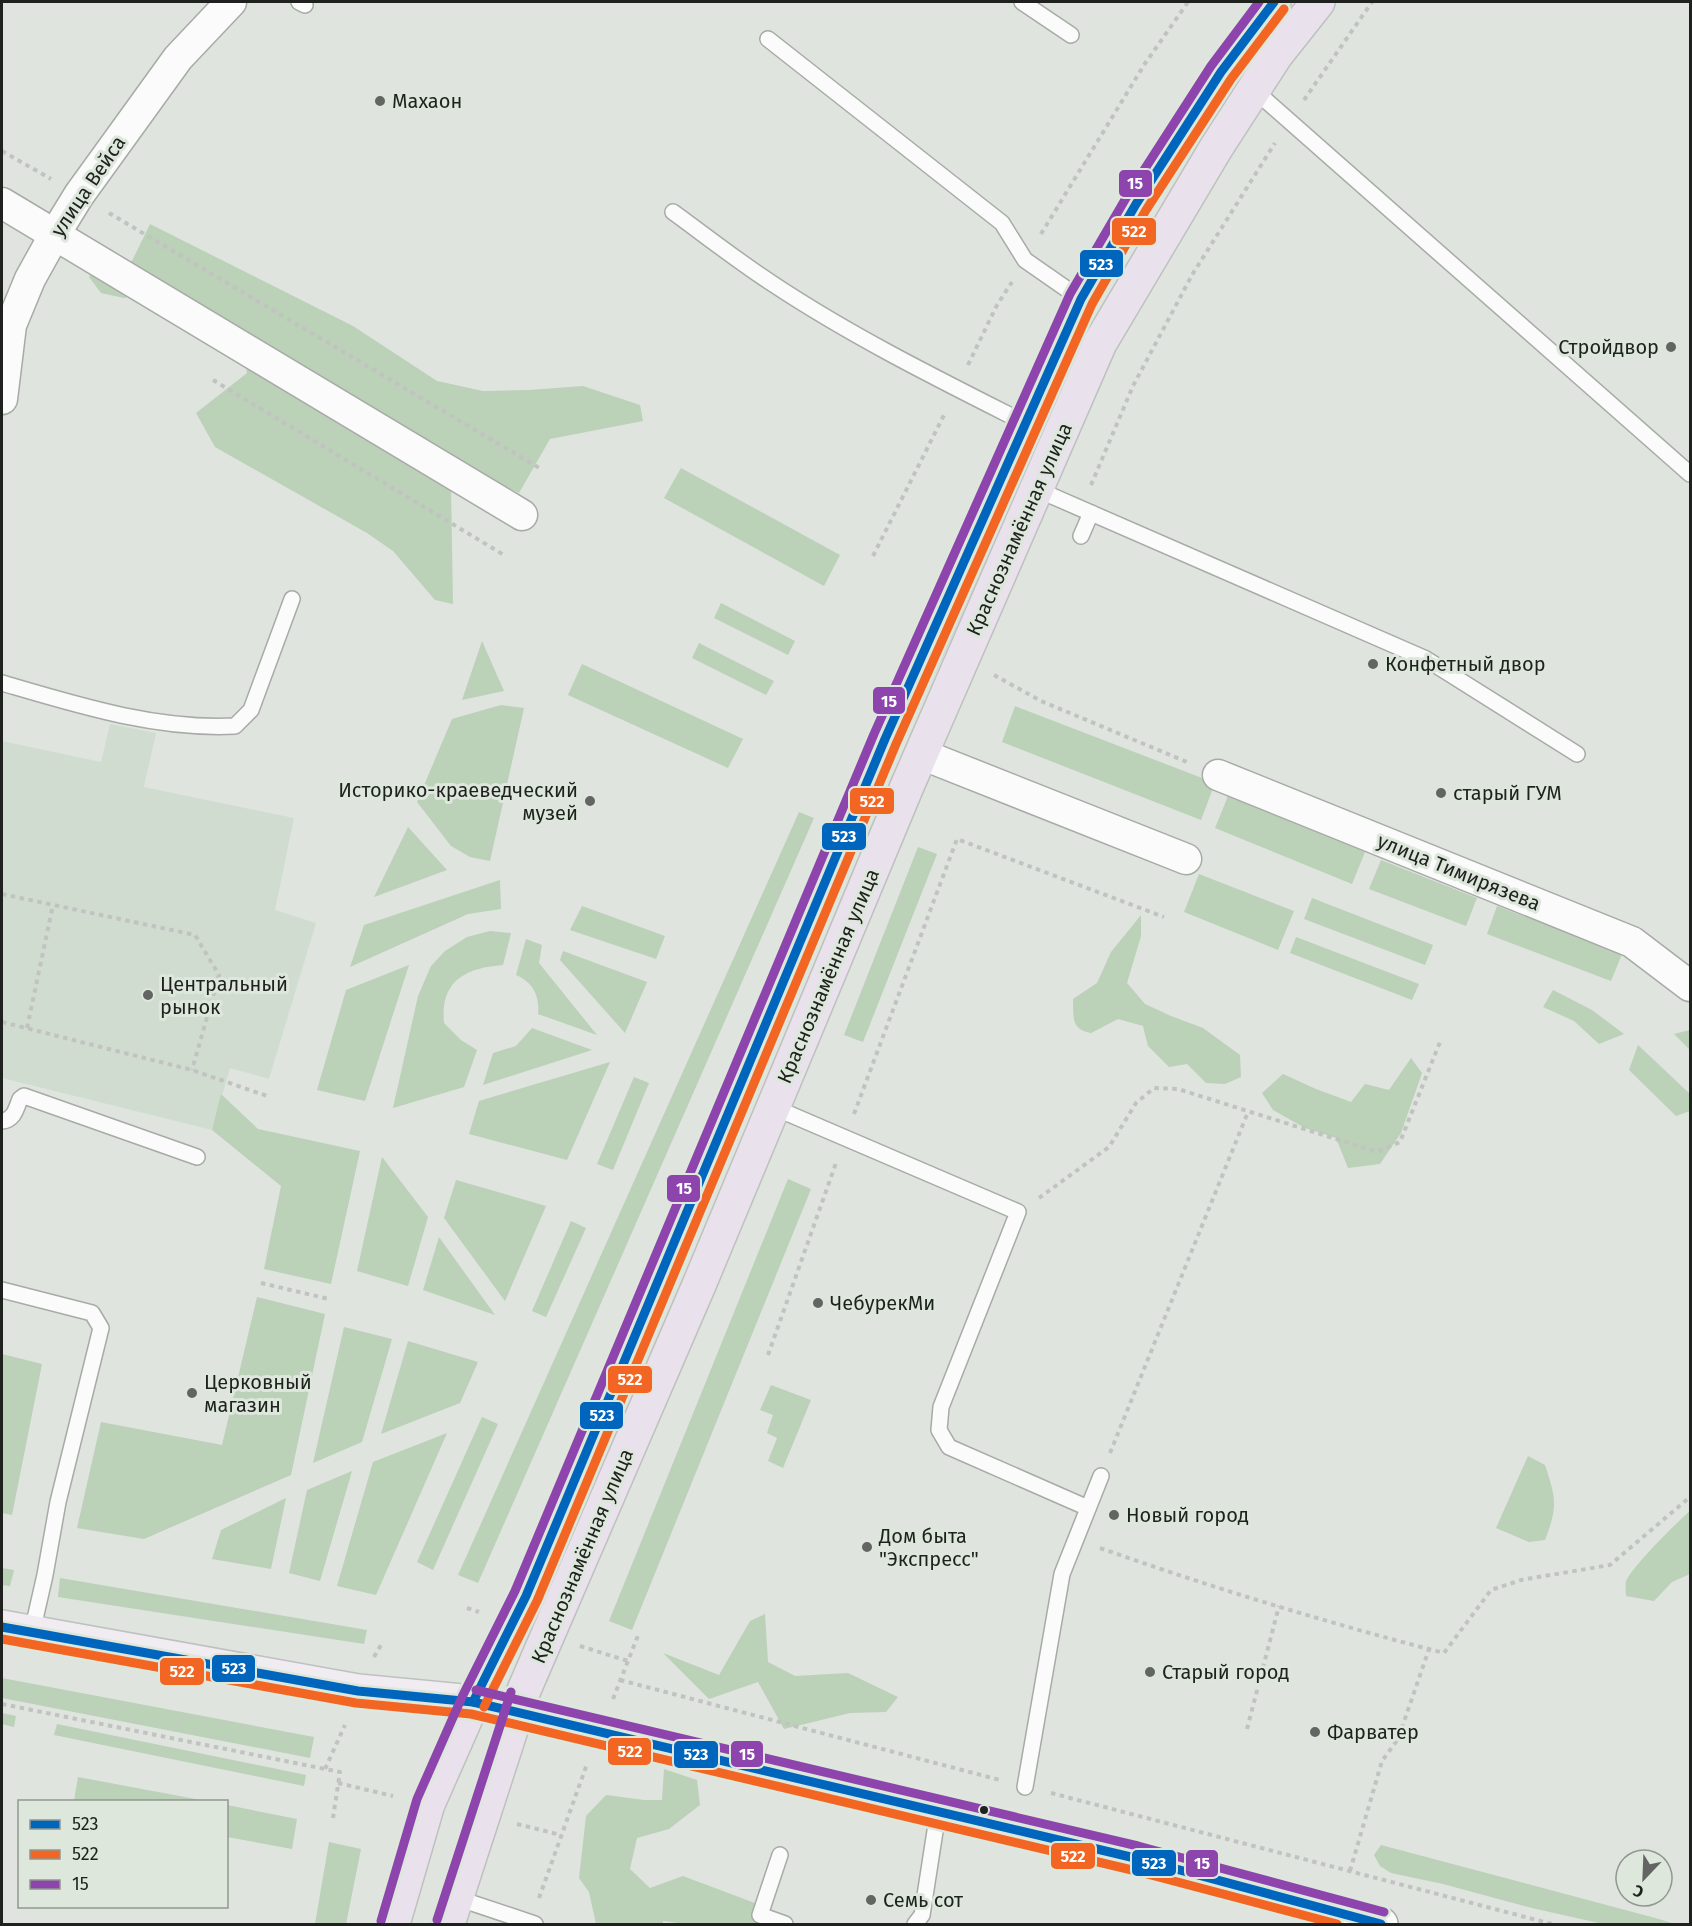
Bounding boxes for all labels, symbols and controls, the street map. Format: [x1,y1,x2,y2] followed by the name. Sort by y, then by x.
[392,89,462,113] place label: Махаон
[373,94,387,108] marker: Махаон
[46,131,130,241] street label: улица Вейса
[1118,169,1153,198] line badge: 15
[1127,174,1143,193] text: 15
[1111,217,1157,246] line badge: 522
[1122,222,1146,241] text: 522
[1079,249,1124,278] line badge: 523
[1089,255,1113,274] text: 523
[1558,335,1659,359] place label: Стройдвор
[1664,340,1678,354] marker: Стройдвор
[961,419,1077,639] street label: Краснознамённая улица
[1385,652,1546,676] place label: Конфетный двор
[1366,657,1380,671] marker: Конфетный двор
[872,686,906,715] line badge: 15
[881,692,897,711] text: 15
[338,778,578,825] place label: Историко-краеведческий музей
[1453,781,1562,805] place label: старый ГУМ
[1434,786,1448,800] marker: старый ГУМ
[849,787,895,815] line badge: 522
[860,792,884,811] text: 522
[583,794,597,808] marker: Историко-краеведческий музей
[821,822,867,851] line badge: 523
[832,827,856,846] text: 523
[1374,828,1544,916] street label: улица Тимирязева
[772,865,884,1087] street label: Краснознамённая улица
[160,972,288,1019] place label: Центральный рынок
[141,988,155,1002] marker: Центральный рынок
[666,1174,701,1203] line badge: 15
[676,1179,692,1198] text: 15
[830,1291,935,1315] place label: ЧебурекМи
[811,1296,825,1310] marker: ЧебурекМи
[607,1365,653,1394] line badge: 522
[204,1370,312,1417] place label: Церковный магазин
[618,1370,642,1389] text: 522
[185,1386,199,1400] marker: Церковный магазин
[579,1401,624,1430] line badge: 523
[590,1406,614,1425] text: 523
[526,1445,638,1667] street label: Краснознамённая улица
[1126,1503,1249,1527] place label: Новый город
[1107,1508,1121,1522] marker: Новый город
[878,1524,979,1571] place label: Дом быта "Экспресс"
[860,1540,874,1554] marker: Дом быта "Экспресс"
[211,1654,256,1683] line badge: 523
[159,1657,205,1686] line badge: 522
[222,1659,246,1678] text: 523
[1162,1660,1289,1684] place label: Старый город
[170,1662,194,1681] text: 522
[1143,1665,1157,1679] marker: Старый город
[1327,1720,1419,1744] place label: Фарватер
[1308,1725,1322,1739] marker: Фарватер
[607,1737,652,1766] line badge: 522
[673,1740,719,1769] line badge: 523
[730,1740,764,1768] line badge: 15
[618,1742,642,1761] text: 522
[684,1745,708,1764] text: 523
[739,1745,755,1764] text: 15
[18,1800,228,1908] legend
[978,1804,990,1816] unlabelled marker
[72,1813,99,1835] text: 523
[1050,1842,1096,1870] line badge: 522
[72,1843,99,1865] text: 522
[1061,1847,1085,1866] text: 522
[1614,1848,1674,1908] north arrow
[1131,1849,1177,1877] line badge: 523
[1185,1849,1219,1878] line badge: 15
[1142,1854,1166,1873] text: 523
[1194,1854,1210,1873] text: 15
[72,1873,89,1895] text: 15
[1630,1880,1646,1902] text: С
[883,1888,964,1912] place label: Семь сот
[864,1893,878,1907] marker: Семь сот

